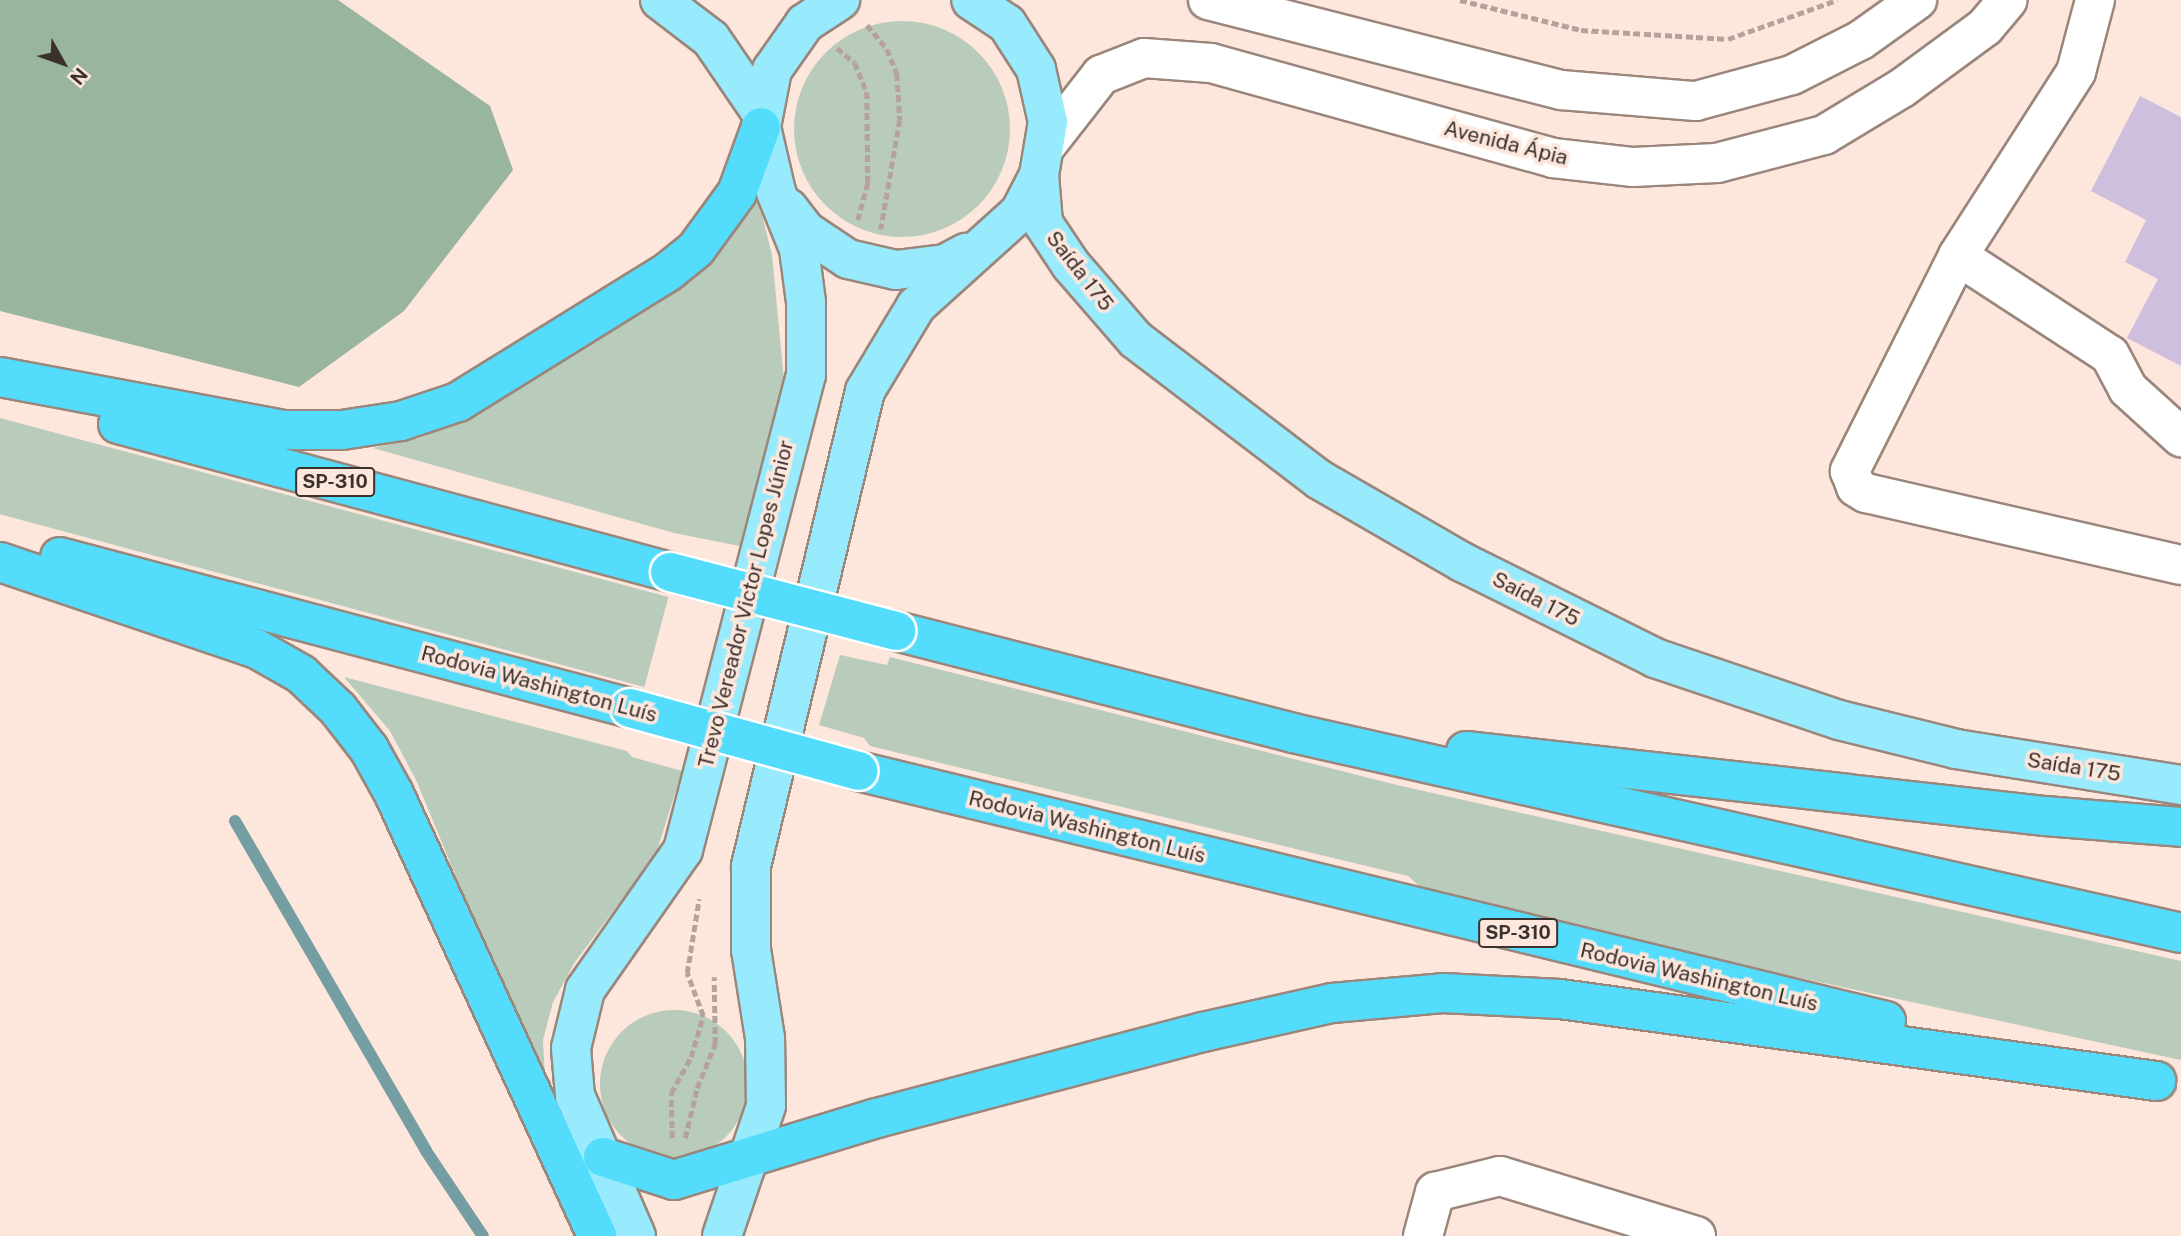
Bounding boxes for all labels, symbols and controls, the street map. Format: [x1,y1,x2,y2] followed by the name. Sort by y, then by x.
[28,28,98,98] north arrow
[66,64,92,89] text: N
[1441,115,1571,171] street label: Avenida Ápia
[1041,226,1119,316] street label: Saída 175
[693,437,799,771] street label: Trevo Vereador Victor Lopes Júnior
[295,467,375,498] road number: SP-310
[1488,566,1584,632] street label: Saída 175
[418,640,660,728] street label: Rodovia Washington Luís
[2025,747,2123,787] street label: Saída 175
[966,785,1208,869] street label: Rodovia Washington Luís
[1478,917,1558,948] road number: SP-310
[1578,937,1820,1017] street label: Rodovia Washington Luís

